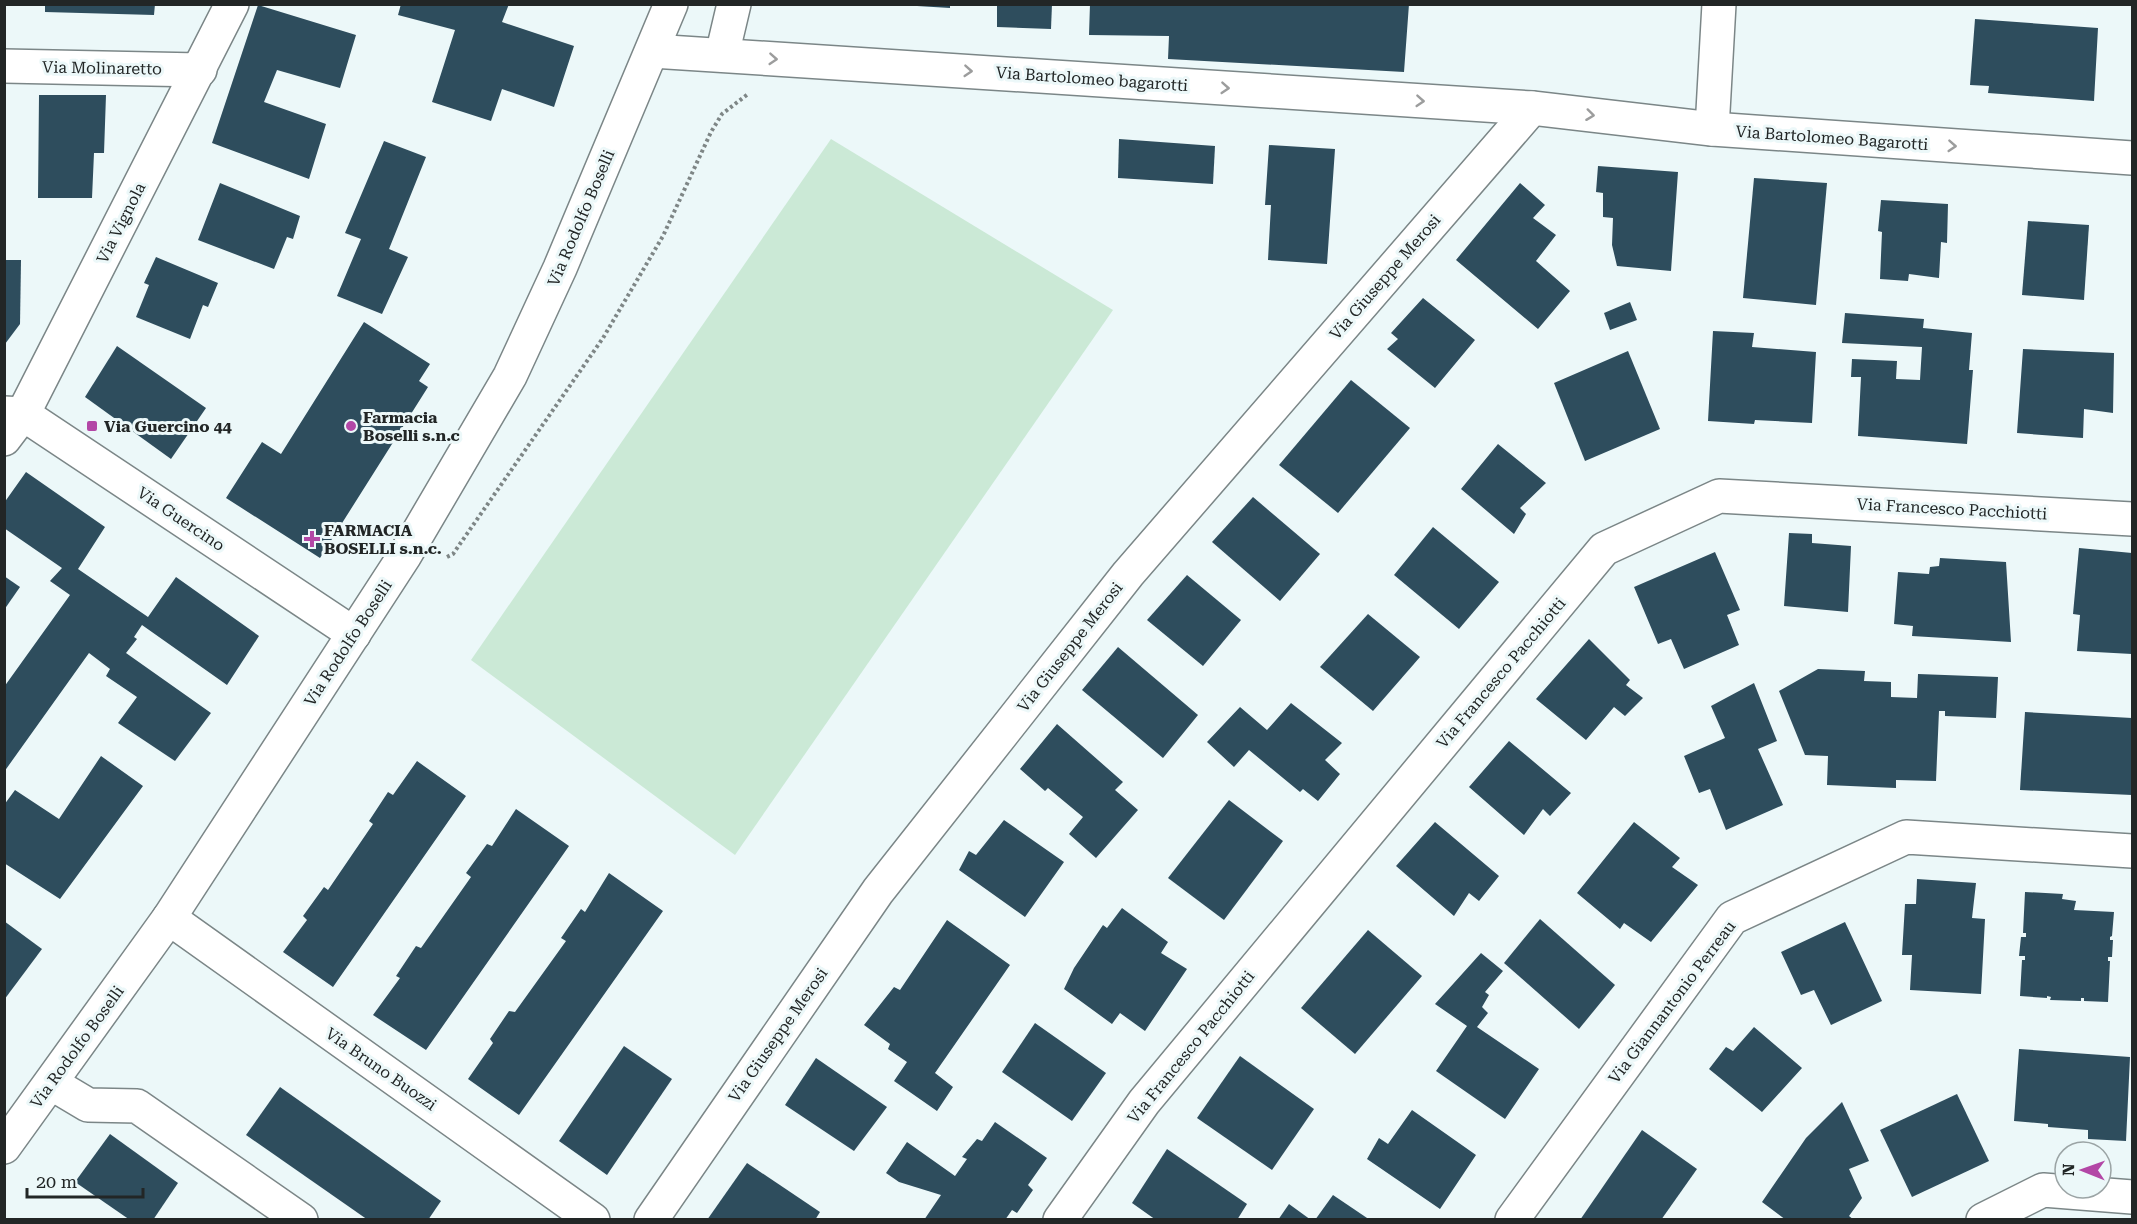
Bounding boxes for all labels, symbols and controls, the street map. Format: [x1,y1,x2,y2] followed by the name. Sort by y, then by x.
[769,52,778,65] one-way arrow
[42,57,162,79] street label: Via Molinaretto
[995,63,1189,95] street label: Via Bartolomeo bagarotti
[963,65,972,78] one-way arrow
[1221,81,1230,94] one-way arrow
[1415,94,1424,107] one-way arrow
[1585,108,1595,121] one-way arrow
[1735,122,1929,154] street label: Via Bartolomeo Bagarotti
[1947,139,1956,152] one-way arrow
[544,147,618,289] street label: Via Rodolfo Boselli
[93,179,150,267] street label: Via Vignola
[1326,211,1444,343] street label: Via Giuseppe Merosi
[363,408,460,445] place label: Farmacia Boselli s.n.c
[104,417,232,436] place label: Via Guercino 44
[85,419,99,433] marker: Via Guercino 44
[344,419,358,433] marker: Farmacia Boselli s.n.c
[134,483,228,555] street label: Via Guercino
[1856,495,2048,523] street label: Via Francesco Pacchiotti
[324,521,442,558] place label: FARMACIA BOSELLI s.n.c.
[305,532,319,546] marker: FARMACIA BOSELLI s.n.c.
[300,576,396,710] street label: Via Rodolfo Boselli
[1013,578,1127,716] street label: Via Giuseppe Merosi
[1432,594,1570,752] street label: Via Francesco Pacchiotti
[1605,917,1739,1087] street label: Via Giannantonio Perreau
[725,964,831,1106] street label: Via Giuseppe Merosi
[1124,967,1258,1127] street label: Via Francesco Pacchiotti
[26,982,128,1112] street label: Via Rodolfo Boselli
[322,1024,440,1114] street label: Via Bruno Buozzi
[2053,1140,2113,1200] north arrow
[27,1161,142,1199] scale bar
[2059,1163,2078,1176] text: N
[36,1171,77,1192] text: 20 m

